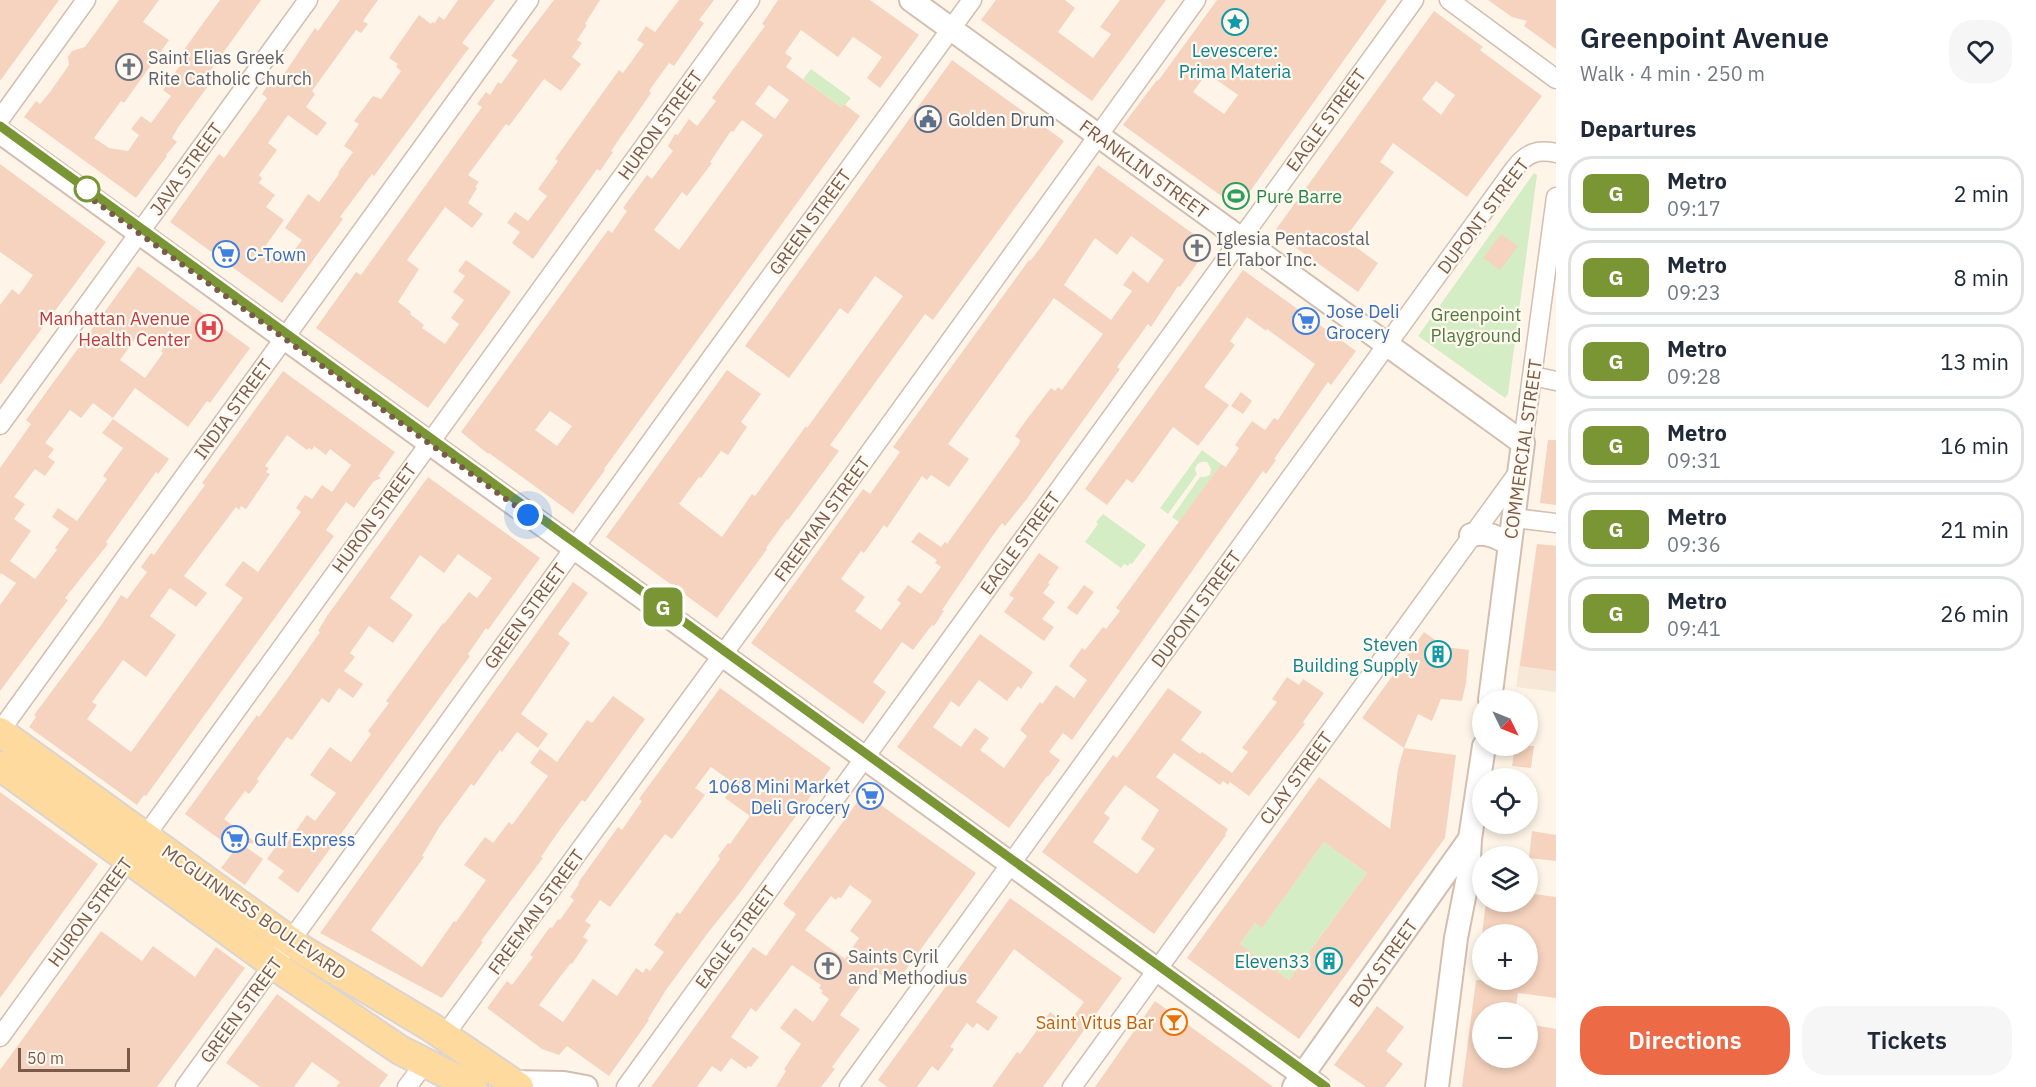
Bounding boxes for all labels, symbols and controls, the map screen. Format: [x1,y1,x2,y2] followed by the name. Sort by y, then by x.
[1220,7,1250,37] place icon: Levescere: Prima Materia
[1580,19,1829,56] text: Greenpoint Avenue
[1949,20,2012,83] button: heart
[1179,39,1292,83] place label: Levescere: Prima Materia
[148,46,312,90] place label: Saint Elias Greek Rite Catholic Church
[114,52,144,82] church icon: Saint Elias Greek Rite Catholic Church
[1580,60,1765,87] text: Walk · 4 min · 250 m
[1281,64,1371,176] street label: EAGLE STREET
[613,66,707,184] street label: HURON STREET
[913,104,943,134] public building icon: Golden Drum
[948,108,1055,131] place label: Golden Drum
[1580,114,1696,143] text: Departures
[1075,115,1213,223] street label: FRANKLIN STREET
[145,118,227,220] street label: JAVA STREET
[1432,154,1534,278] street label: DUPONT STREET
[764,165,856,279] street label: GREEN STREET
[1667,166,1727,195] text: Metro
[74,176,100,202] unlabelled marker
[1608,179,1624,207] text: G
[1953,179,2009,208] text: 2 min
[1221,181,1251,211] sports icon: Pure Barre
[1256,185,1342,208] place label: Pure Barre
[1667,195,1721,222] text: 09:17
[1216,227,1370,271] place label: Iglesia Pentacostal El Tabor Inc.
[1182,233,1212,263] church icon: Iglesia Pentacostal El Tabor Inc.
[211,239,241,269] supermarket icon: C-Town
[246,243,306,266] place label: C-Town
[1667,250,1727,279] text: Metro
[1608,263,1624,291] text: G
[1953,263,2009,292] text: 8 min
[1667,279,1721,306] text: 09:23
[1326,300,1400,344] place label: Jose Deli Grocery
[1431,303,1521,347] park label: Greenpoint Playground
[1291,306,1321,336] supermarket icon: Jose Deli Grocery
[39,307,190,351] place label: Manhattan Avenue Health Center
[194,313,224,343] hospital icon: Manhattan Avenue Health Center
[1667,334,1727,363] text: Metro
[1608,347,1624,375] text: G
[1940,347,2009,376] text: 13 min
[189,354,277,464] street label: INDIA STREET
[1499,358,1547,540] street label: COMMERCIAL STREET
[1667,363,1721,390] text: 09:28
[1667,418,1727,447] text: Metro
[1608,431,1624,459] text: G
[1940,431,2009,460] text: 16 min
[1667,447,1721,474] text: 09:31
[769,452,875,586] street label: FREEMAN STREET
[327,459,421,577] street label: HURON STREET
[975,487,1065,599] street label: EAGLE STREET
[513,500,543,530] your location
[1667,502,1727,531] text: Metro
[1608,515,1624,543] text: G
[1940,515,2009,544] text: 21 min
[1667,531,1721,558] text: 09:36
[1146,546,1246,672] street label: DUPONT STREET
[479,559,571,673] street label: GREEN STREET
[1667,586,1727,615] text: Metro
[644,588,682,626] line badge: G
[655,593,671,621] text: G
[1608,599,1624,627] text: G
[1940,599,2009,628] text: 26 min
[1667,615,1721,642] text: 09:41
[1292,633,1418,677] place label: Steven Building Supply
[1423,639,1453,669] building icon: Steven Building Supply
[1472,690,1538,756] north arrow
[1472,690,1538,1068] map controls
[1255,727,1337,829] street label: CLAY STREET
[1472,768,1538,834] button: locate
[708,775,850,819] place label: 1068 Mini Market Deli Grocery
[855,781,885,811] supermarket icon: 1068 Mini Market Deli Grocery
[220,824,250,854] supermarket icon: Gulf Express
[254,828,356,851] place label: Gulf Express
[157,840,351,984] street label: MCGUINNESS BOULEVARD
[483,845,589,979] street label: FREEMAN STREET
[1472,846,1538,912] button: layers
[43,853,137,971] street label: HURON STREET
[690,881,780,993] street label: EAGLE STREET
[1343,915,1423,1011] street label: BOX STREET
[1472,924,1538,990] button: +
[848,945,968,989] place label: Saints Cyril and Methodius
[1314,946,1344,976] building icon: Eleven33
[1234,950,1310,973] place label: Eleven33
[813,951,843,981] church icon: Saints Cyril and Methodius
[195,953,287,1067] street label: GREEN STREET
[1472,1002,1538,1068] button: −
[1580,1006,1790,1075] button: Directions
[1802,1006,2012,1075] button: Tickets
[1159,1007,1189,1037] bar icon: Saint Vitus Bar
[1036,1011,1154,1034] place label: Saint Vitus Bar
[18,1045,130,1072] scale bar
[27,1048,64,1068] text: 50 m

